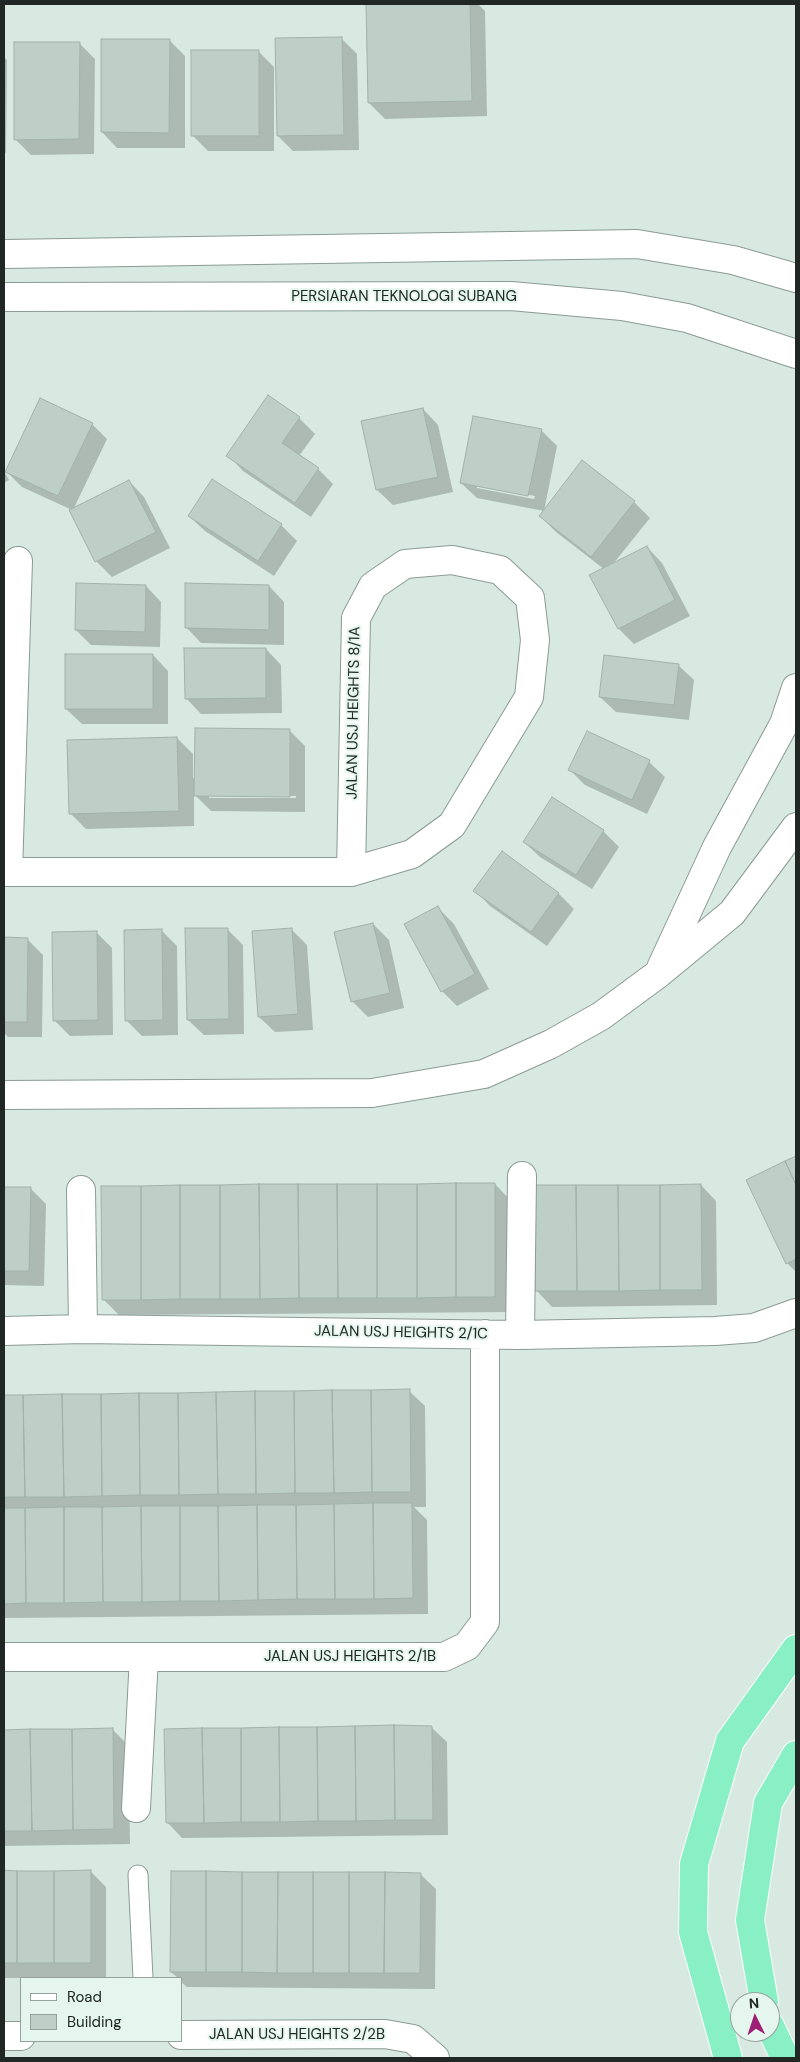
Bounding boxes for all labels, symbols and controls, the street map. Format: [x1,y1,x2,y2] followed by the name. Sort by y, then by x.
[291,288,517,306] street label: PERSIARAN TEKNOLOGI SUBANG
[343,626,365,800] street label: JALAN USJ HEIGHTS 8/1A
[314,1322,488,1344] street label: JALAN USJ HEIGHTS 2/1C
[264,1648,436,1666] street label: JALAN USJ HEIGHTS 2/1B
[20,1977,182,2042] legend
[67,1987,102,2007] text: Road
[730,1992,780,2042] north arrow
[748,1994,760,2012] text: N
[67,2012,122,2032] text: Building
[209,2026,385,2044] street label: JALAN USJ HEIGHTS 2/2B

